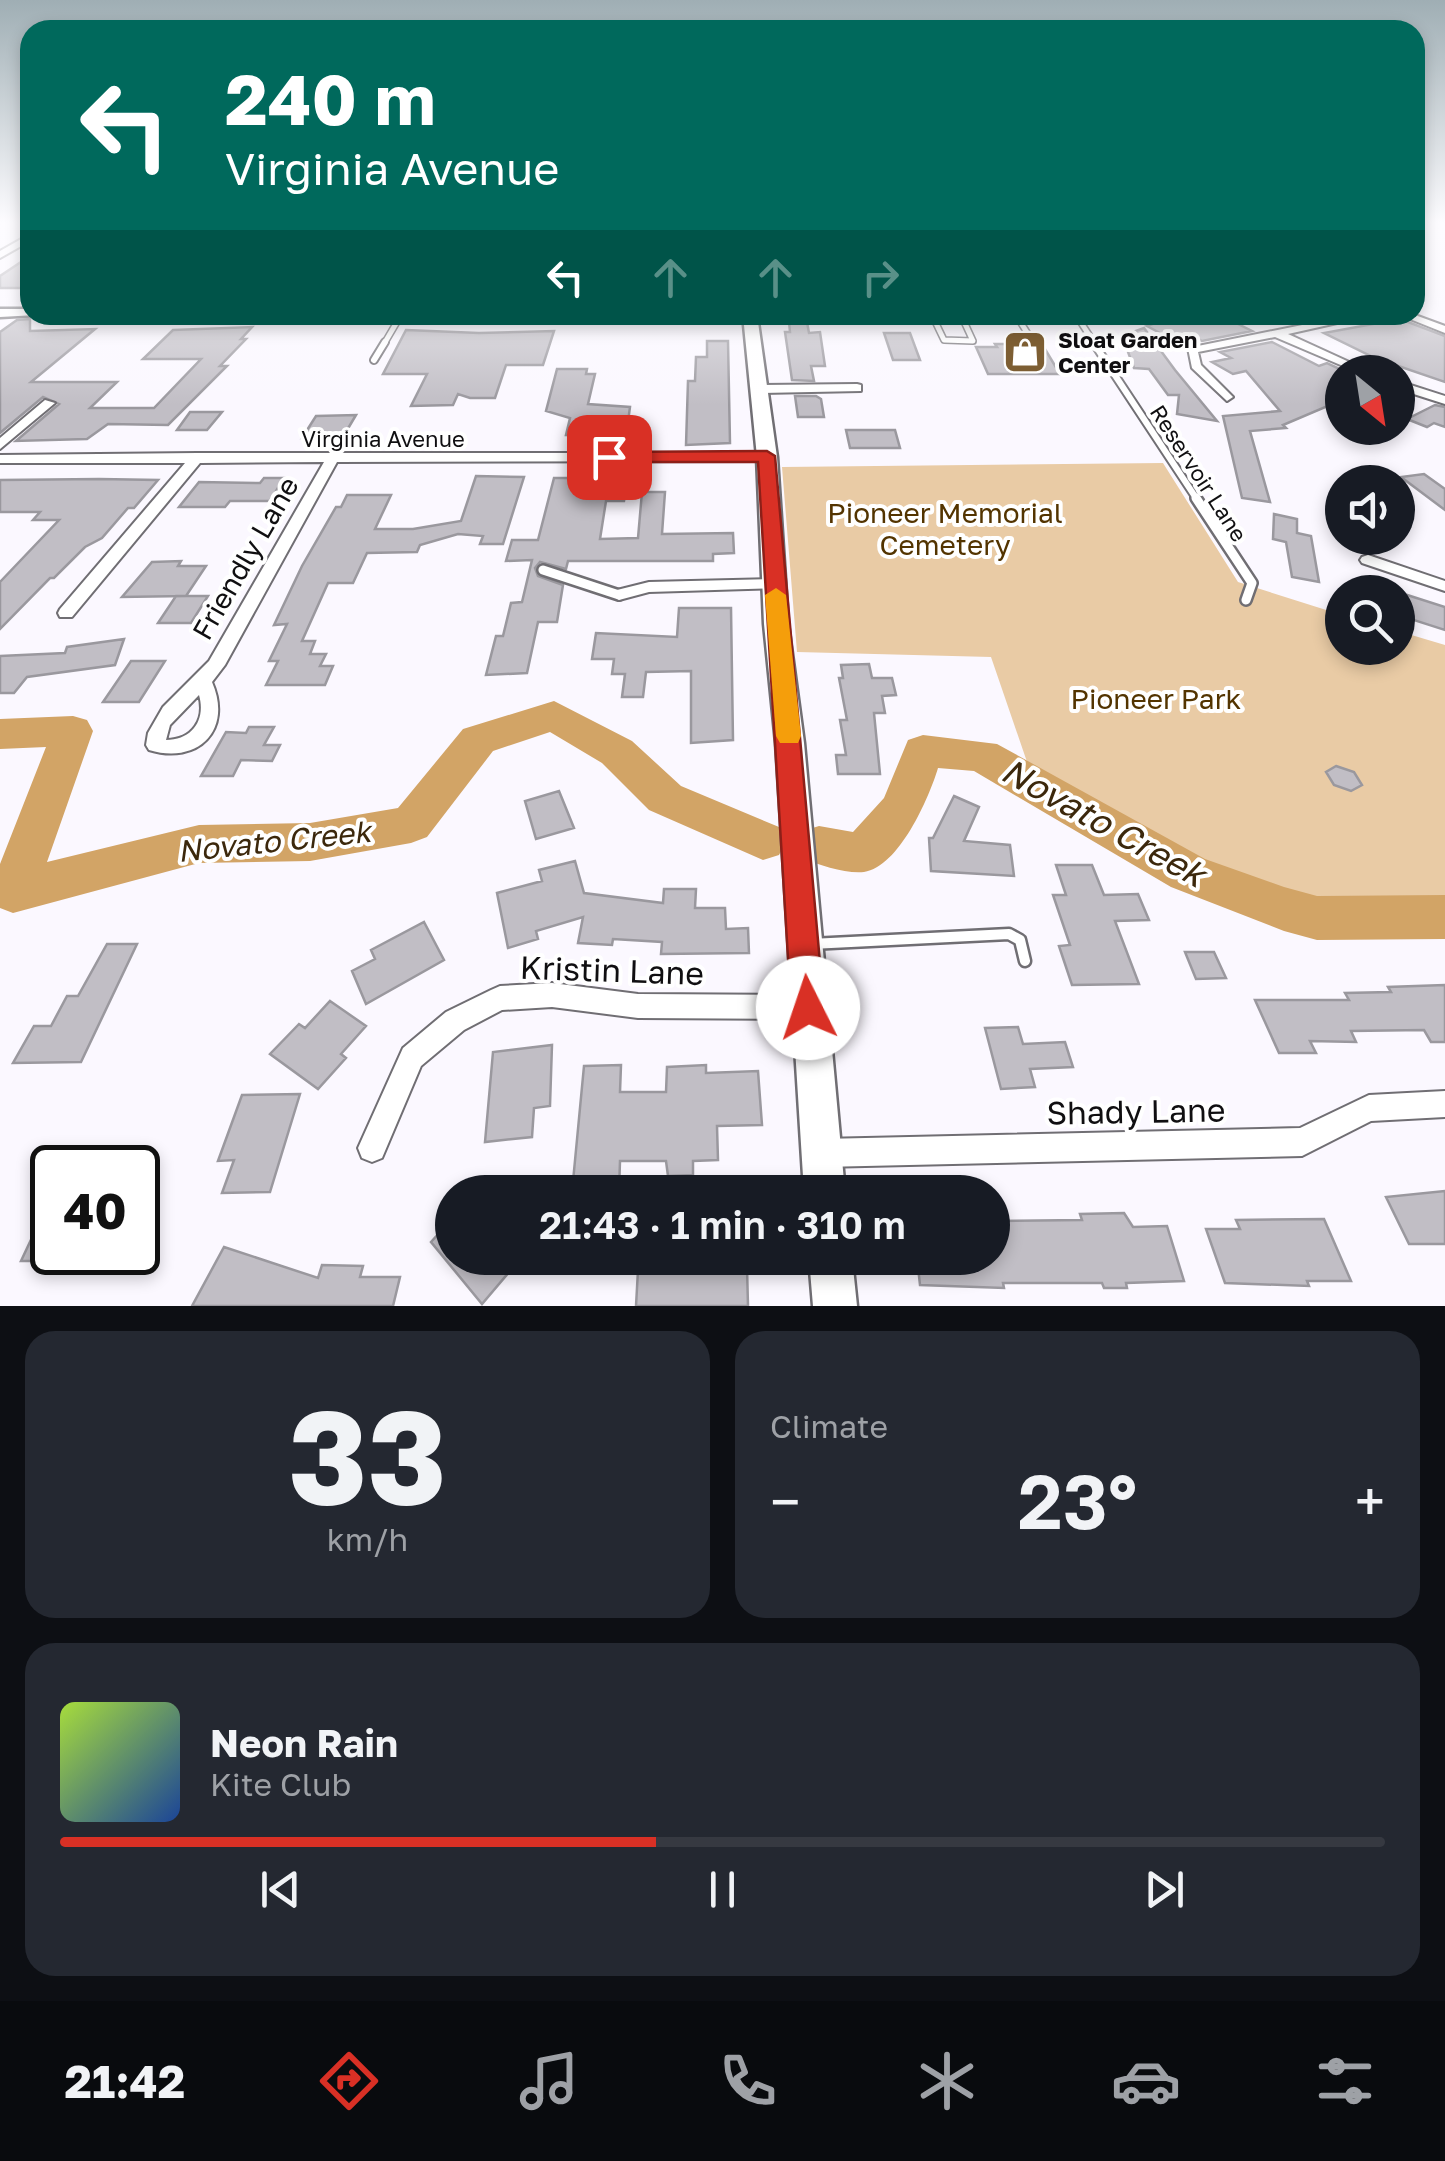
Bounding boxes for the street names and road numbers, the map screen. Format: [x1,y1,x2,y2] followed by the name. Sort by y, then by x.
[1145,400,1253,546] street label: Reservoir Lane
[301,425,465,452] street label: Virginia Avenue
[185,471,305,645] street label: Friendly Lane
[519,948,705,992] street label: Kristin Lane
[1046,1090,1226,1132] street label: Shady Lane

